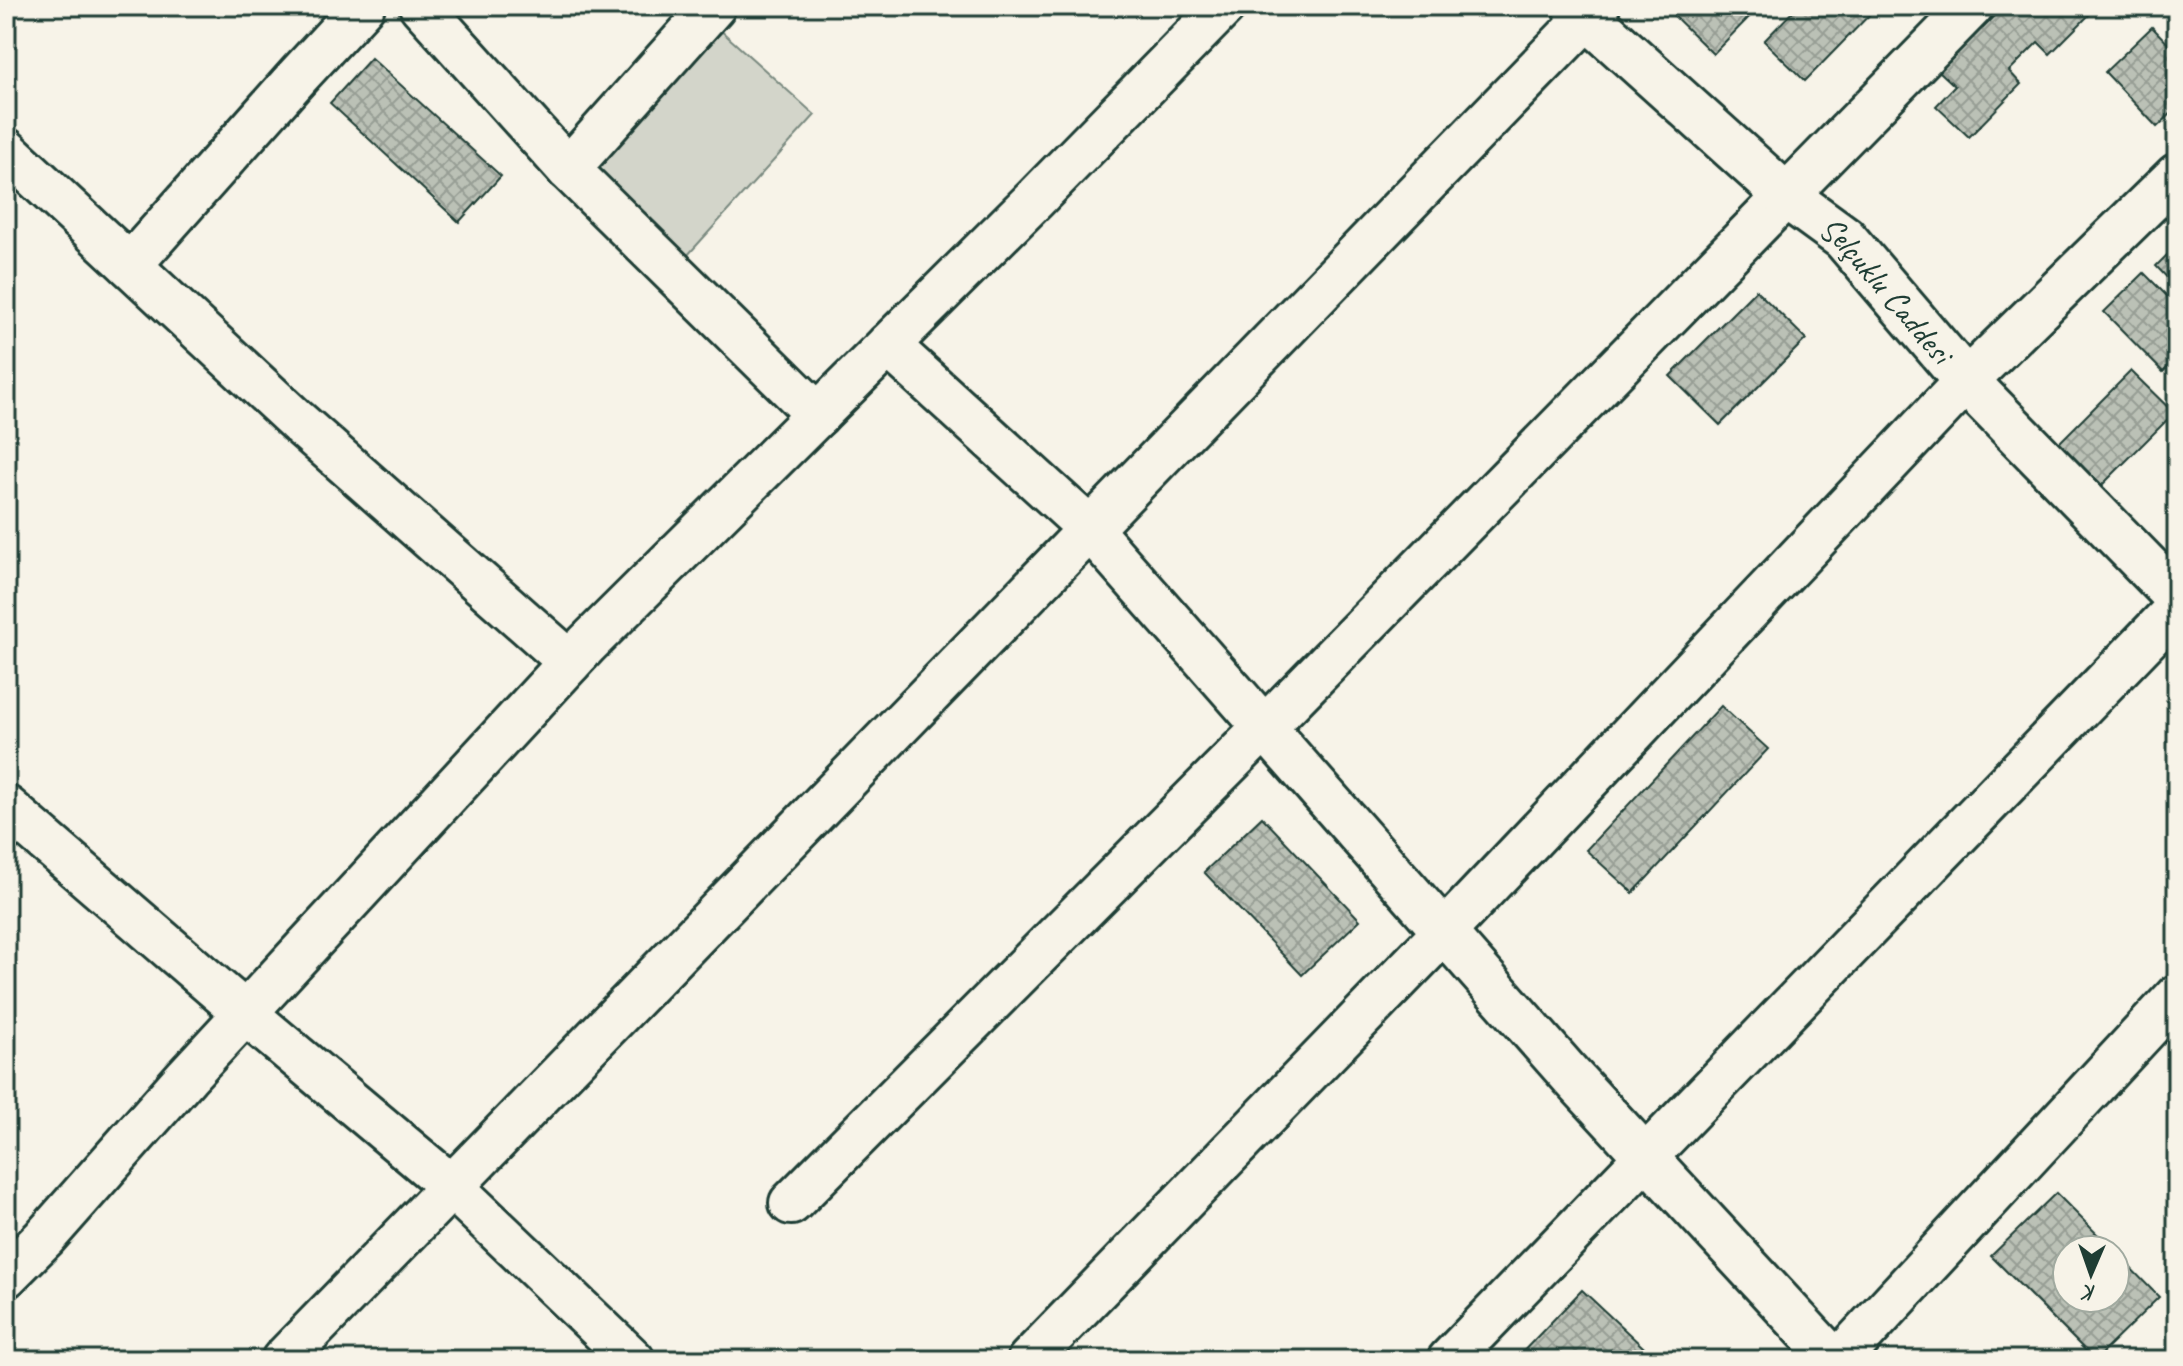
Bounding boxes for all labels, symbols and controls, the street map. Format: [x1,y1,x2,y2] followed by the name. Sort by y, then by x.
[1811,206,1965,375] street label: Selçuklu Caddesi
[2051,1234,2131,1314] north arrow
[2079,1279,2096,1307] text: K

